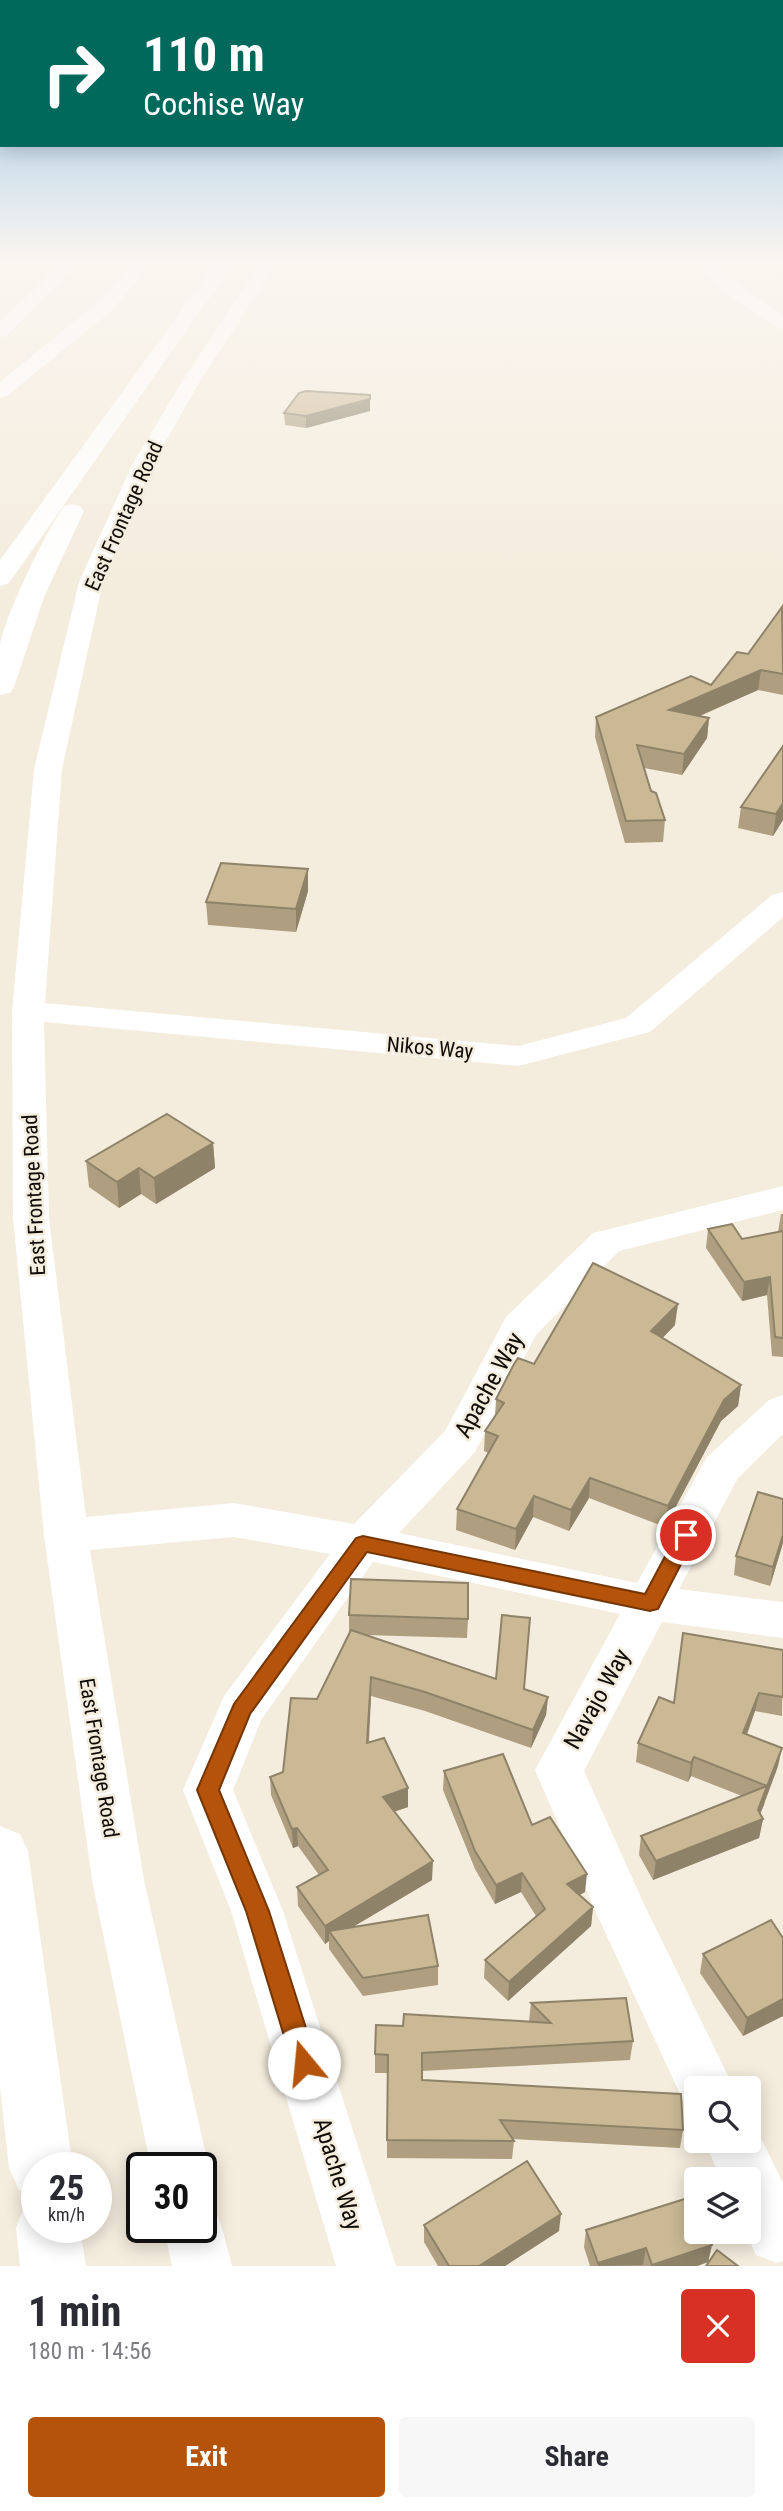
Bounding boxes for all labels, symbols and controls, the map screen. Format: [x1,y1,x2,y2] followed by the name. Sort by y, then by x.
[143,26,265,83] text: 110 m
[28,28,119,119] icon: right
[143,85,304,123] text: Cochise Way
[80,437,168,595] street label: East Frontage Road
[386,1032,474,1064] street label: Nikos Way
[18,1114,50,1276] street label: East Frontage Road
[449,1328,529,1442] street label: Apache Way
[656,1505,716,1565] pin
[667,1516,705,1554] icon: arrive
[558,1644,636,1754] street label: Navajo Way
[75,1676,123,1840] street label: East Frontage Road
[267,2026,341,2100] position arrow
[684,2076,761,2244] map controls
[684,2076,761,2153] button: search
[308,2115,368,2233] street label: Apache Way
[126,2152,217,2243] speed limit sign: 30
[684,2167,761,2244] button: layers
[49,2168,84,2209] text: 25
[48,2204,85,2225] text: km/h
[28,2287,121,2336] text: 1 min
[681,2289,755,2363] button: close
[28,2338,152,2365] text: 180 m · 14:56
[28,2417,385,2497] button: Exit
[399,2417,755,2497] button: Share

